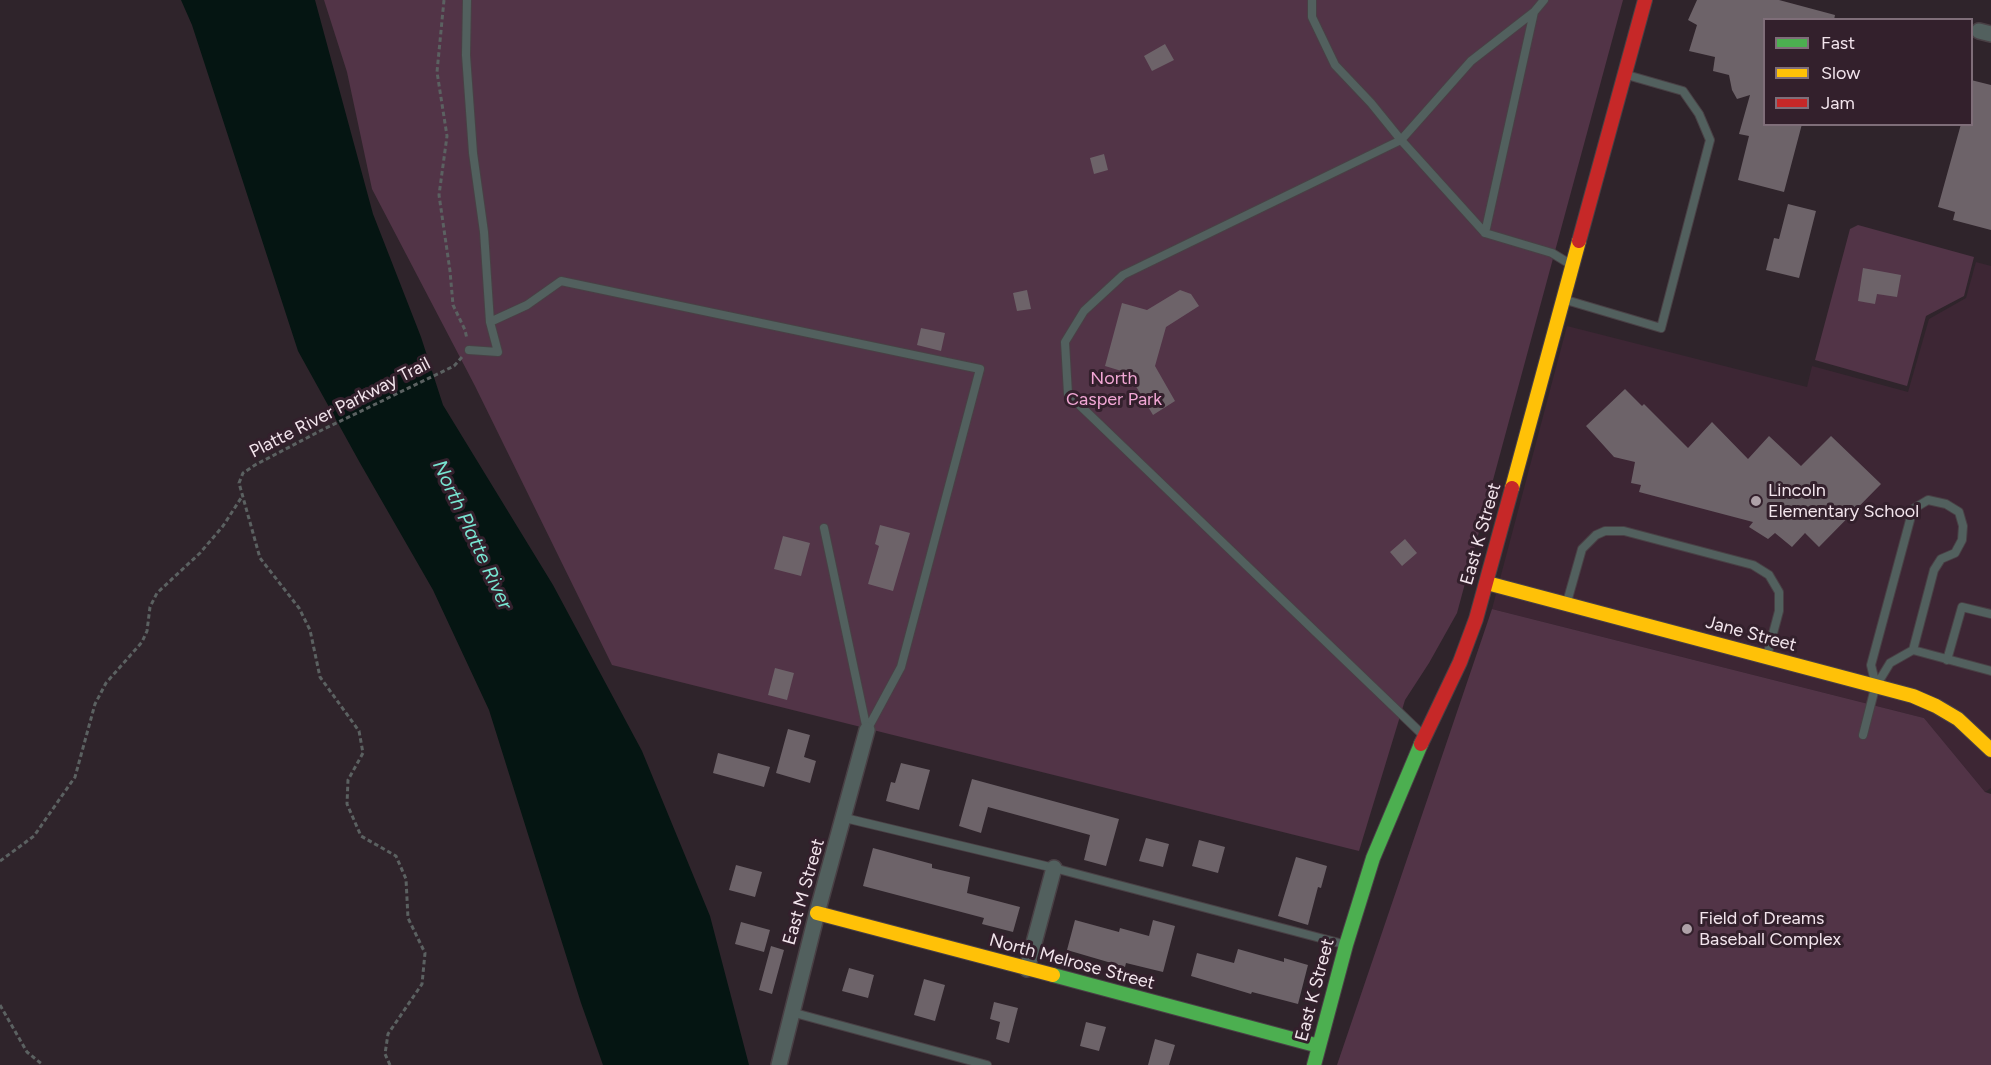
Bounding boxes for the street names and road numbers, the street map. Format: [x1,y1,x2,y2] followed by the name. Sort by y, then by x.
[246,353,434,463] street label: Platte River Parkway Trail
[1456,480,1506,588] street label: East K Street
[1703,612,1799,656] street label: Jane Street
[779,836,829,948] street label: East M Street
[987,930,1157,994] street label: North Melrose Street
[1291,936,1339,1044] street label: East K Street

